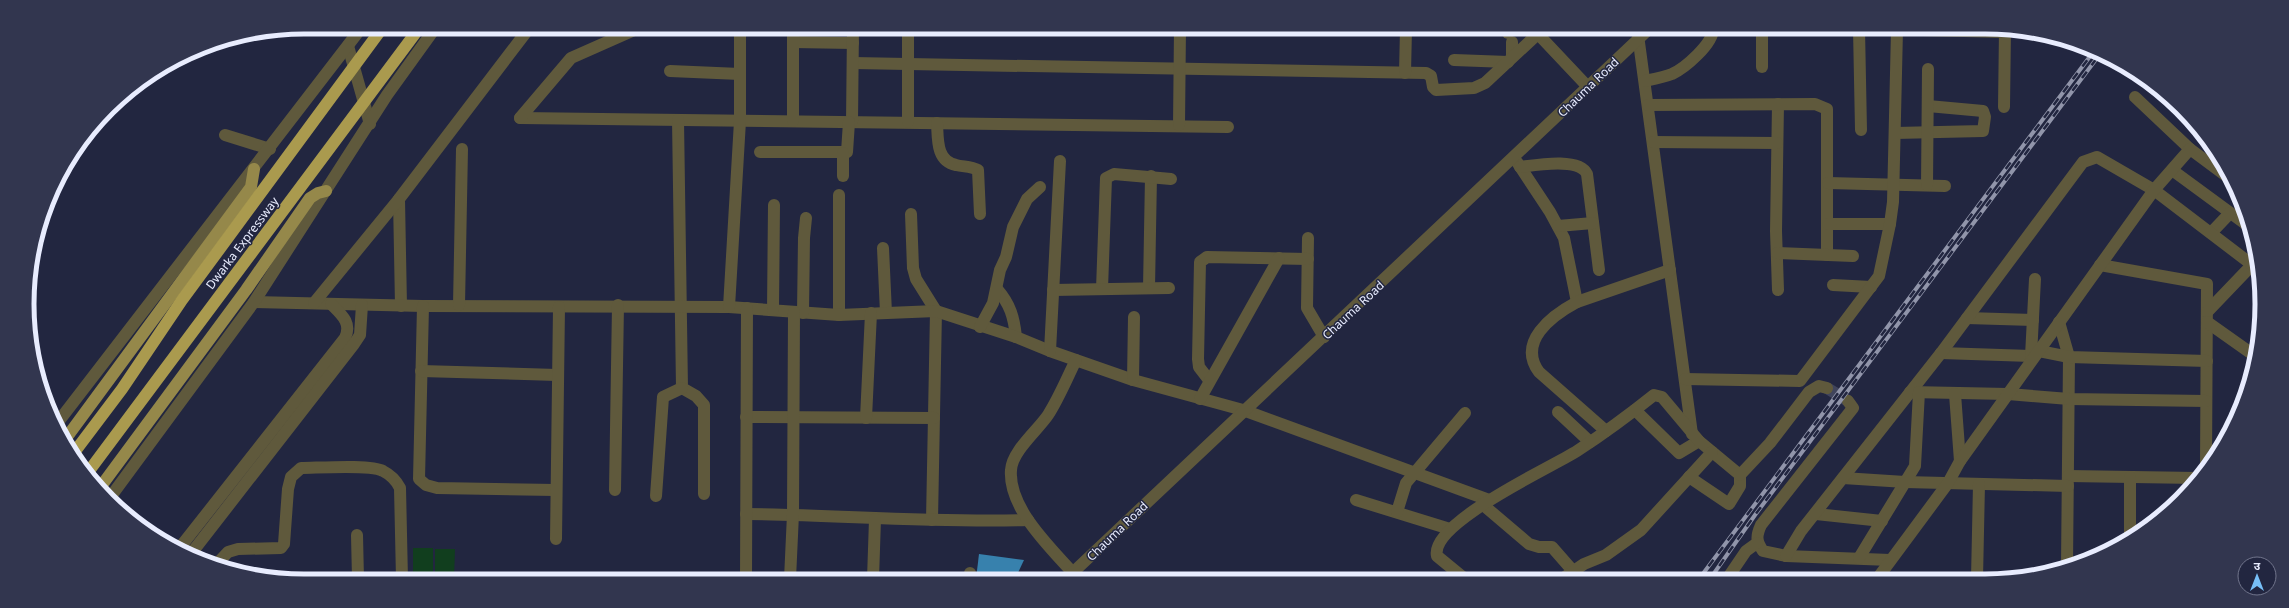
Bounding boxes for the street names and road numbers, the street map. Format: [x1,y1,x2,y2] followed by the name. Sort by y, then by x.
[1554,53,1622,121] street label: Chauma Road
[202,193,283,293] street label: Dwarka Expressway
[1318,277,1388,343] street label: Chauma Road
[1083,497,1151,565] street label: Chauma Road

